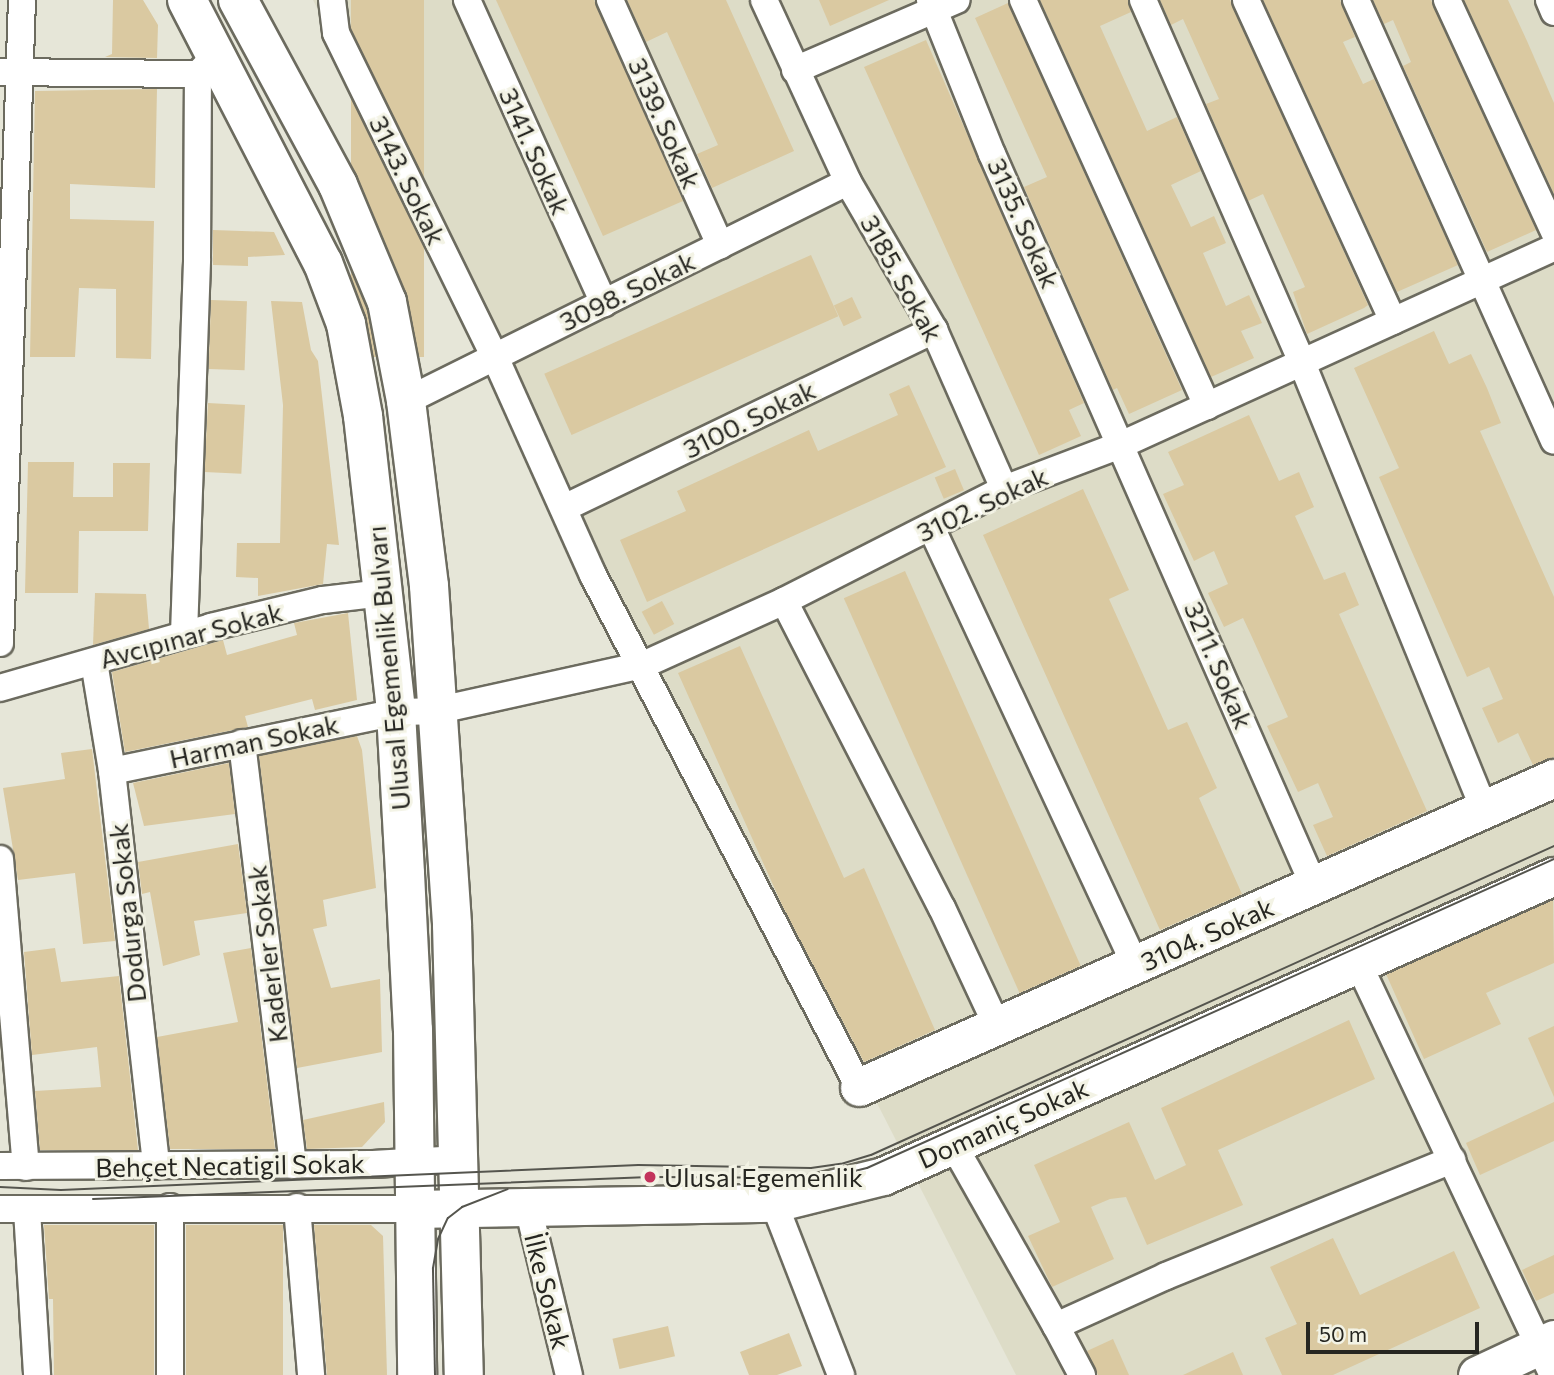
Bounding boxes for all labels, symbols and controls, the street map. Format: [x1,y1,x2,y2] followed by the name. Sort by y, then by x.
[622,53,708,193] street label: 3139. Sokak
[493,83,577,219] street label: 3141. Sokak
[363,110,453,250] street label: 3143. Sokak
[981,153,1067,293] street label: 3135. Sokak
[854,209,950,347] street label: 3185. Sokak
[554,245,700,337] street label: 3098. Sokak
[678,374,820,464] street label: 3100. Sokak
[912,460,1052,548] street label: 3102. Sokak
[360,524,416,812] street label: Ulusal Egemenlik Bulvarı
[96,596,286,674] street label: Avcıpınar Sokak
[1178,597,1260,733] street label: 3211. Sokak
[167,708,341,774] street label: Harman Sokak
[102,822,152,1004] street label: Dodurga Sokak
[241,864,293,1044] street label: Kaderler Sokak
[1136,891,1278,977] street label: 3104. Sokak
[913,1072,1093,1174] street label: Domaniç Sokak
[95,1147,365,1183] street label: Behçet Necatigil Sokak
[664,1161,863,1193] place label: Ulusal Egemenlik
[642,1169,658,1185] marker: Ulusal Egemenlik
[519,1230,577,1352] street label: İlke Sokak
[1309,1308,1482,1352] scale bar
[1319,1321,1367,1346] text: 50 m

